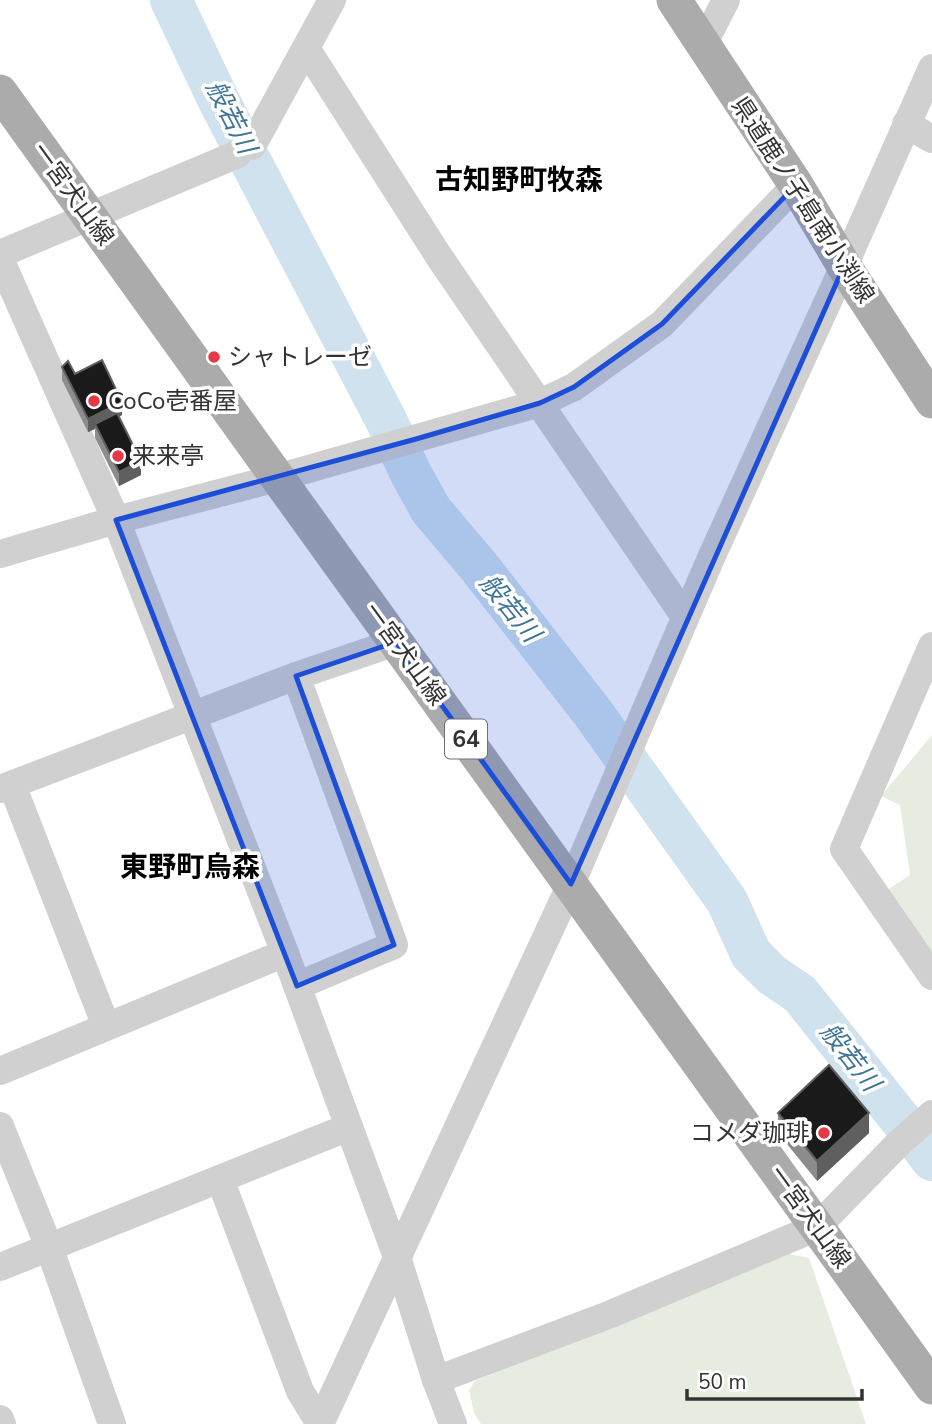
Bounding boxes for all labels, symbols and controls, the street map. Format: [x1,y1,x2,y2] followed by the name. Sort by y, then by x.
[198,74,266,162] water label: 般若川
[724,91,882,309] street label: 県道鹿ノ子島南小渕線
[25,136,121,252] street label: 一宮犬山線
[435,161,603,199] district label: 古知野町牧森
[228,341,372,373] place label: シャトレーゼ
[206,349,222,365] marker: シャトレーゼ
[108,385,237,417] place label: CoCo壱番屋
[86,393,102,409] marker: CoCo壱番屋
[132,440,204,472] place label: 来来亭
[110,448,126,464] marker: 来来亭
[472,567,550,652] water label: 般若川
[357,596,453,712] street label: 一宮犬山線
[445,720,487,758] road number: 64
[120,848,260,886] district label: 東野町烏森
[812,1015,890,1101] water label: 般若川
[690,1117,810,1149] place label: コメダ珈琲
[816,1125,832,1141] marker: コメダ珈琲
[762,1159,858,1275] street label: 一宮犬山線
[687,1358,862,1402] scale bar
[698,1368,747,1396] text: 50 m

